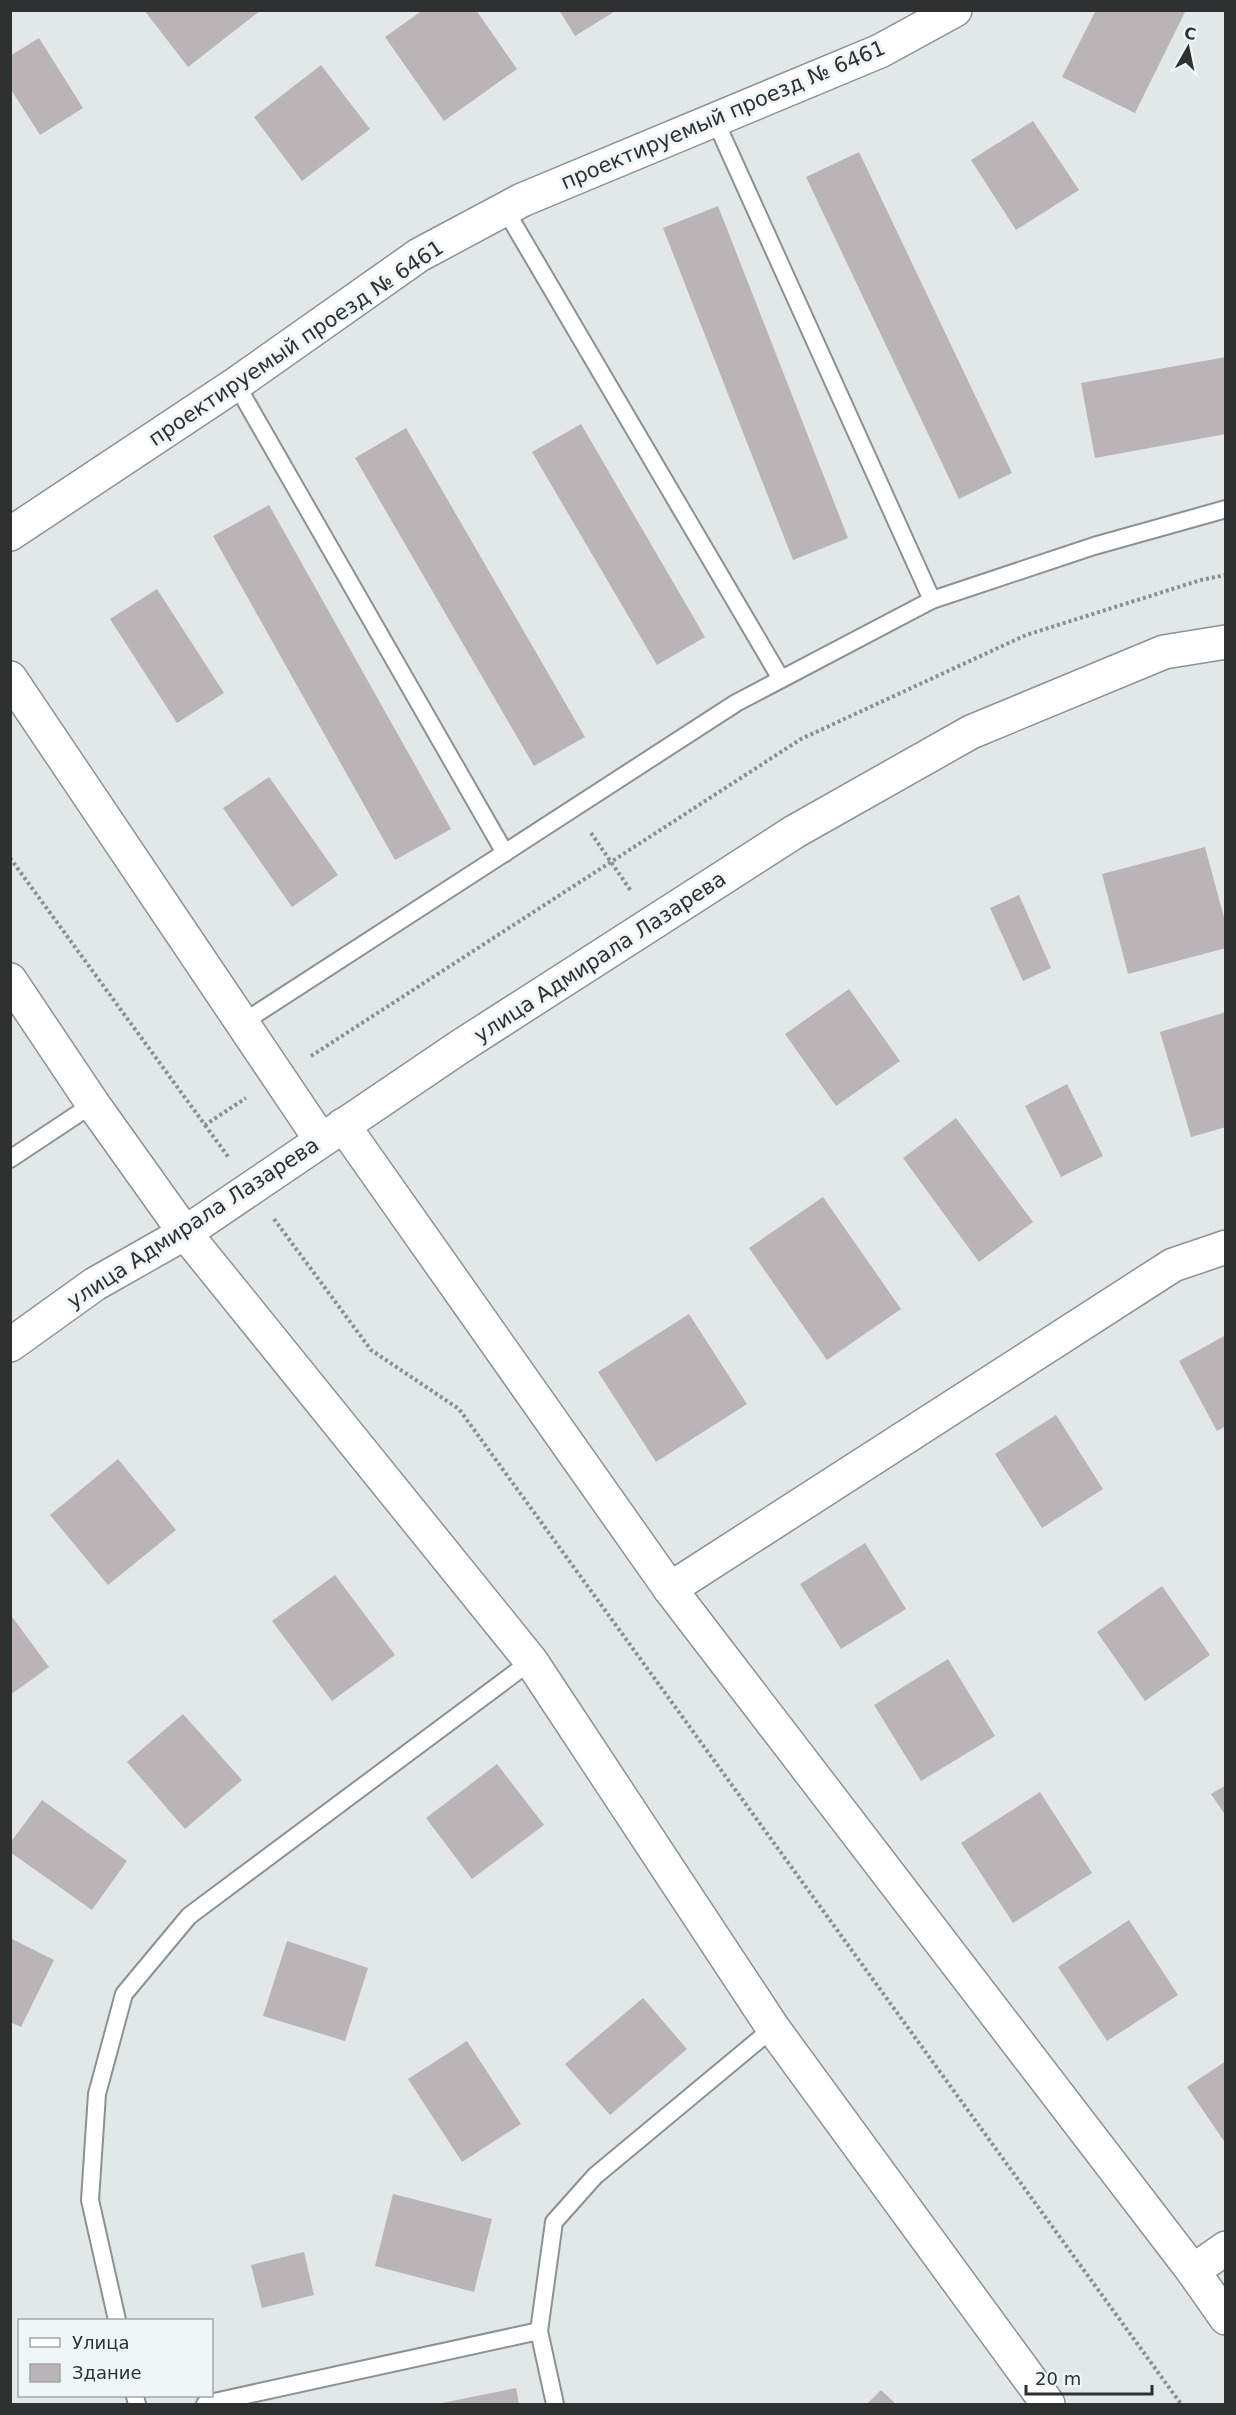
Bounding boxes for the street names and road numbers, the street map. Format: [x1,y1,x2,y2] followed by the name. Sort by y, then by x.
[557,36,889,194] street label: проектируемый проезд № 6461
[144,235,448,451] street label: проектируемый проезд № 6461
[470,867,730,1047] street label: улица Адмирала Лазарева
[63,1133,323,1313] street label: улица Адмирала Лазарева

